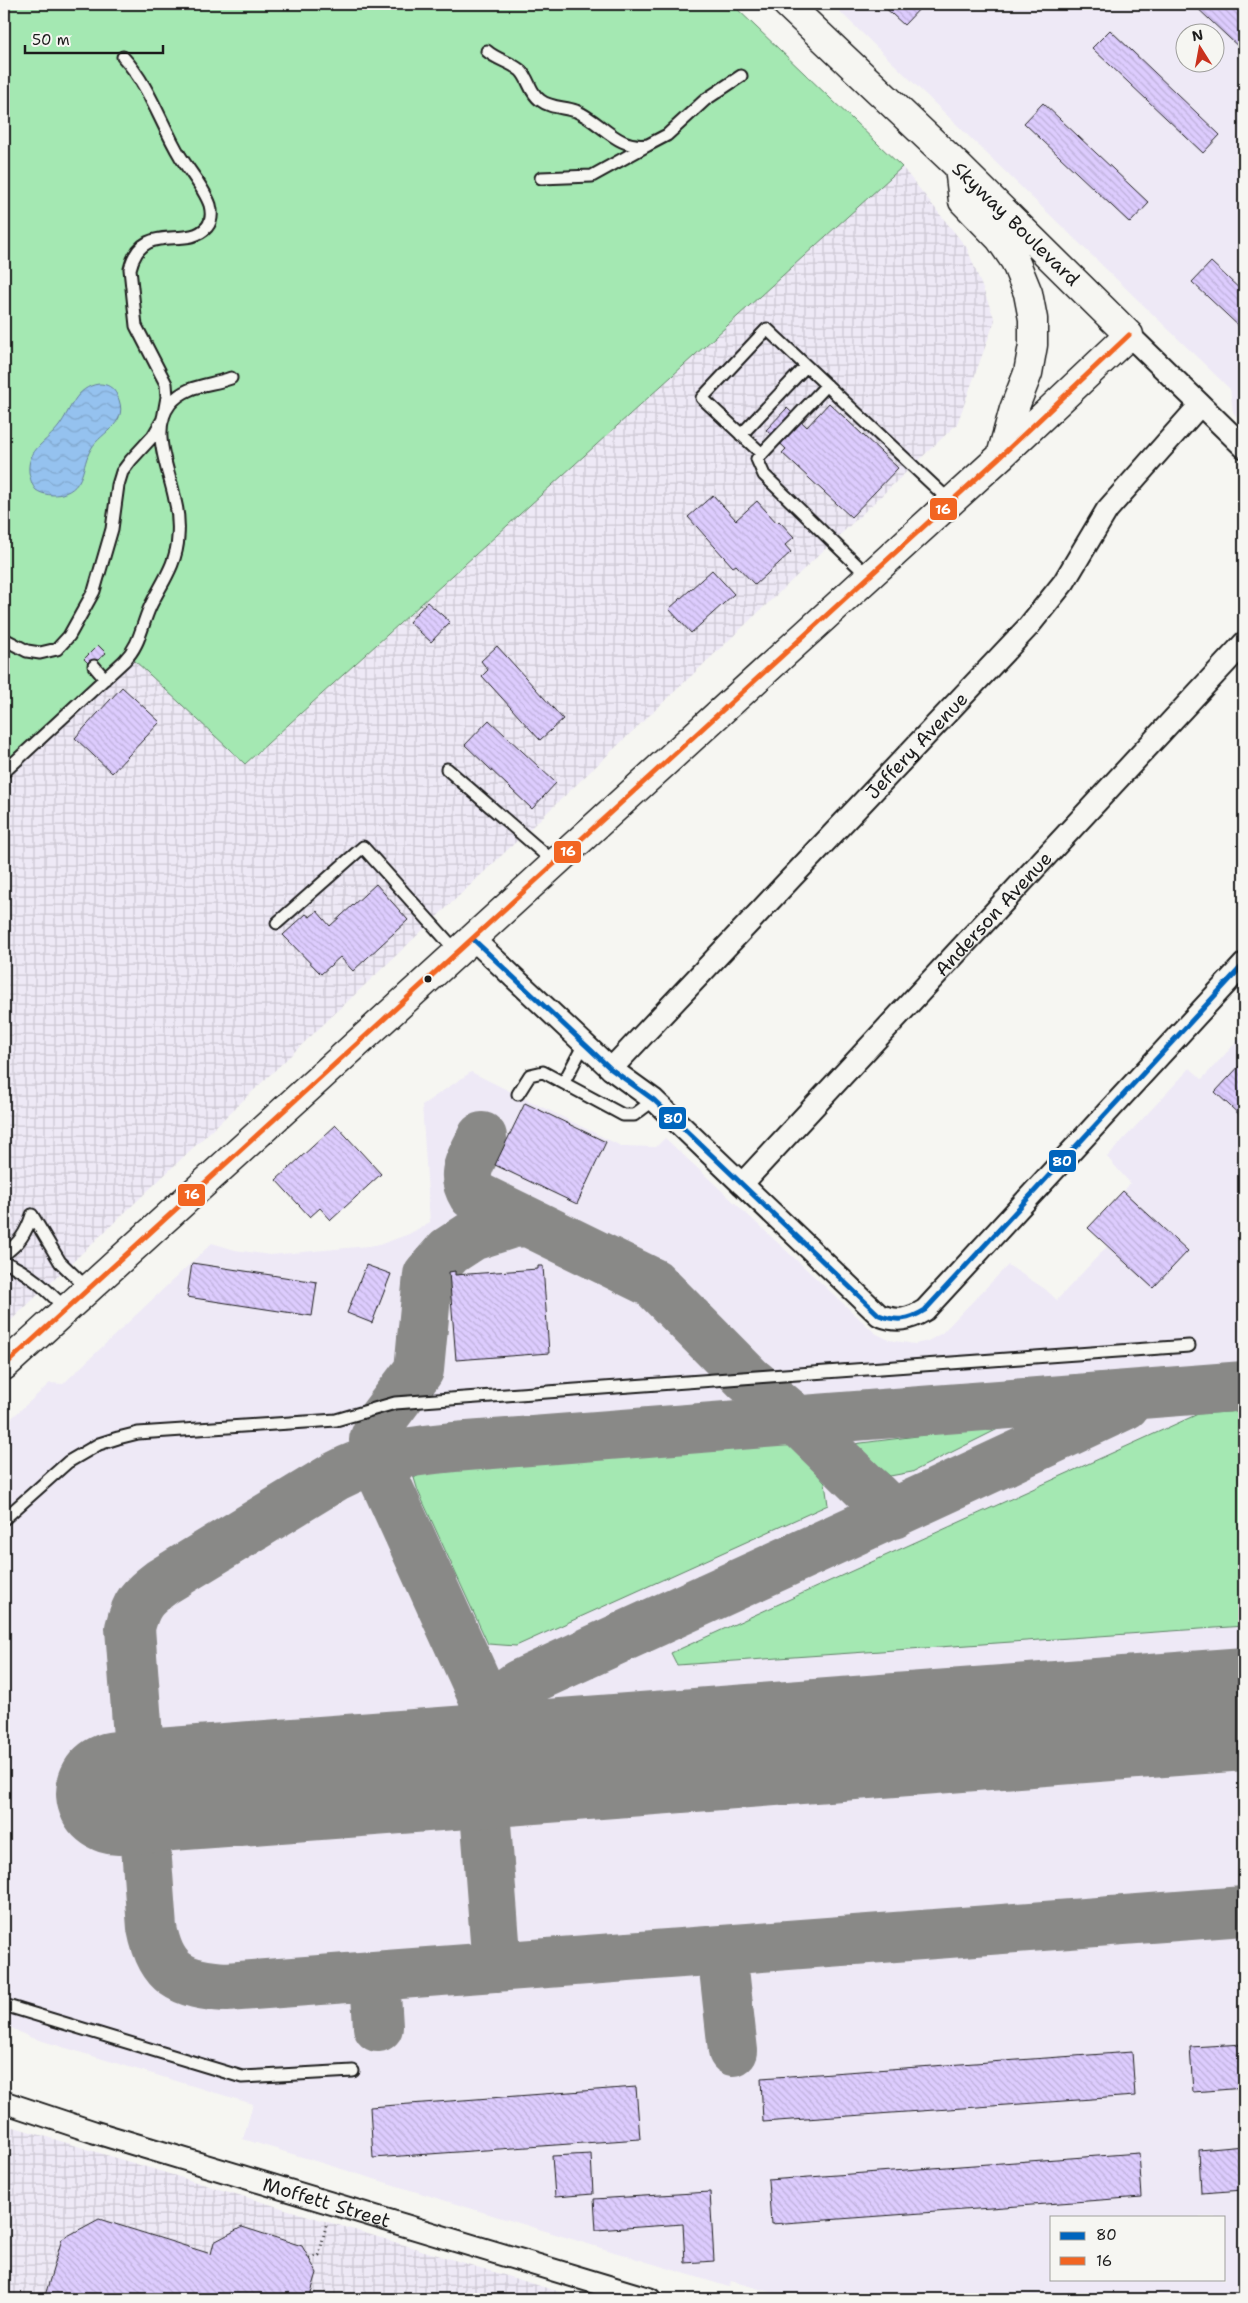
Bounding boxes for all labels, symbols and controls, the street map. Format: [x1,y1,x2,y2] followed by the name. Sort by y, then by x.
[25,22,162,54] scale bar
[1176,22,1226,72] north arrow
[1190,25,1205,45] text: N
[32,30,70,50] text: 50 m
[947,157,1085,291] street label: Skyway Boulevard
[929,497,958,521] line badge: 16
[935,500,951,518] text: 16
[860,686,973,804] street label: Jeffery Avenue
[553,840,582,864] line badge: 16
[560,842,576,860] text: 16
[929,846,1057,981] street label: Anderson Avenue
[423,974,433,984] unlabelled marker
[658,1106,687,1130] line badge: 80
[663,1109,683,1127] text: 80
[1048,1149,1077,1173] line badge: 80
[1052,1152,1072,1170] text: 80
[177,1183,206,1207] line badge: 16
[184,1185,200,1203] text: 16
[260,2171,394,2233] street label: Moffett Street
[1050,2216,1226,2280] legend
[1096,2225,1117,2245] text: 80
[1096,2251,1112,2271] text: 16

